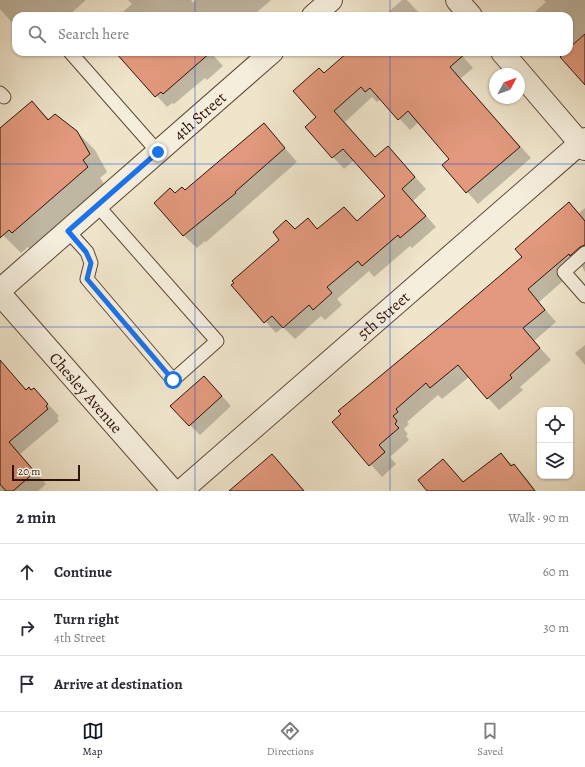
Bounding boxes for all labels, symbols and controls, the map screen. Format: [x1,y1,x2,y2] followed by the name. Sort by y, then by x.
[12,12,573,56] search box
[26,23,48,45] icon: search
[58,24,129,44] text: Search here
[489,68,525,104] north arrow
[169,87,231,145] street label: 4th Street
[149,143,167,161] route end
[353,287,415,345] street label: 5th Street
[44,348,127,438] street label: Chesley Avenue
[164,371,182,389] route start
[537,407,573,479] map controls
[537,407,573,443] button: locate
[537,443,573,479] button: layers
[12,463,80,482] scale bar
[18,464,40,479] text: 20 m
[16,506,56,529] text: 2 min
[508,509,569,526] text: Walk · 90 m
[16,561,38,583] icon: ahead
[54,562,112,582] text: Continue
[543,563,569,580] text: 60 m
[54,609,119,629] text: Turn right
[16,617,38,639] icon: right
[543,619,569,636] text: 30 m
[54,629,106,646] text: 4th Street
[16,673,38,695] icon: arrive
[54,674,183,694] text: Arrive at destination
[82,720,104,759] tab: Map
[267,720,314,759] tab: Directions
[477,720,503,759] tab: Saved

